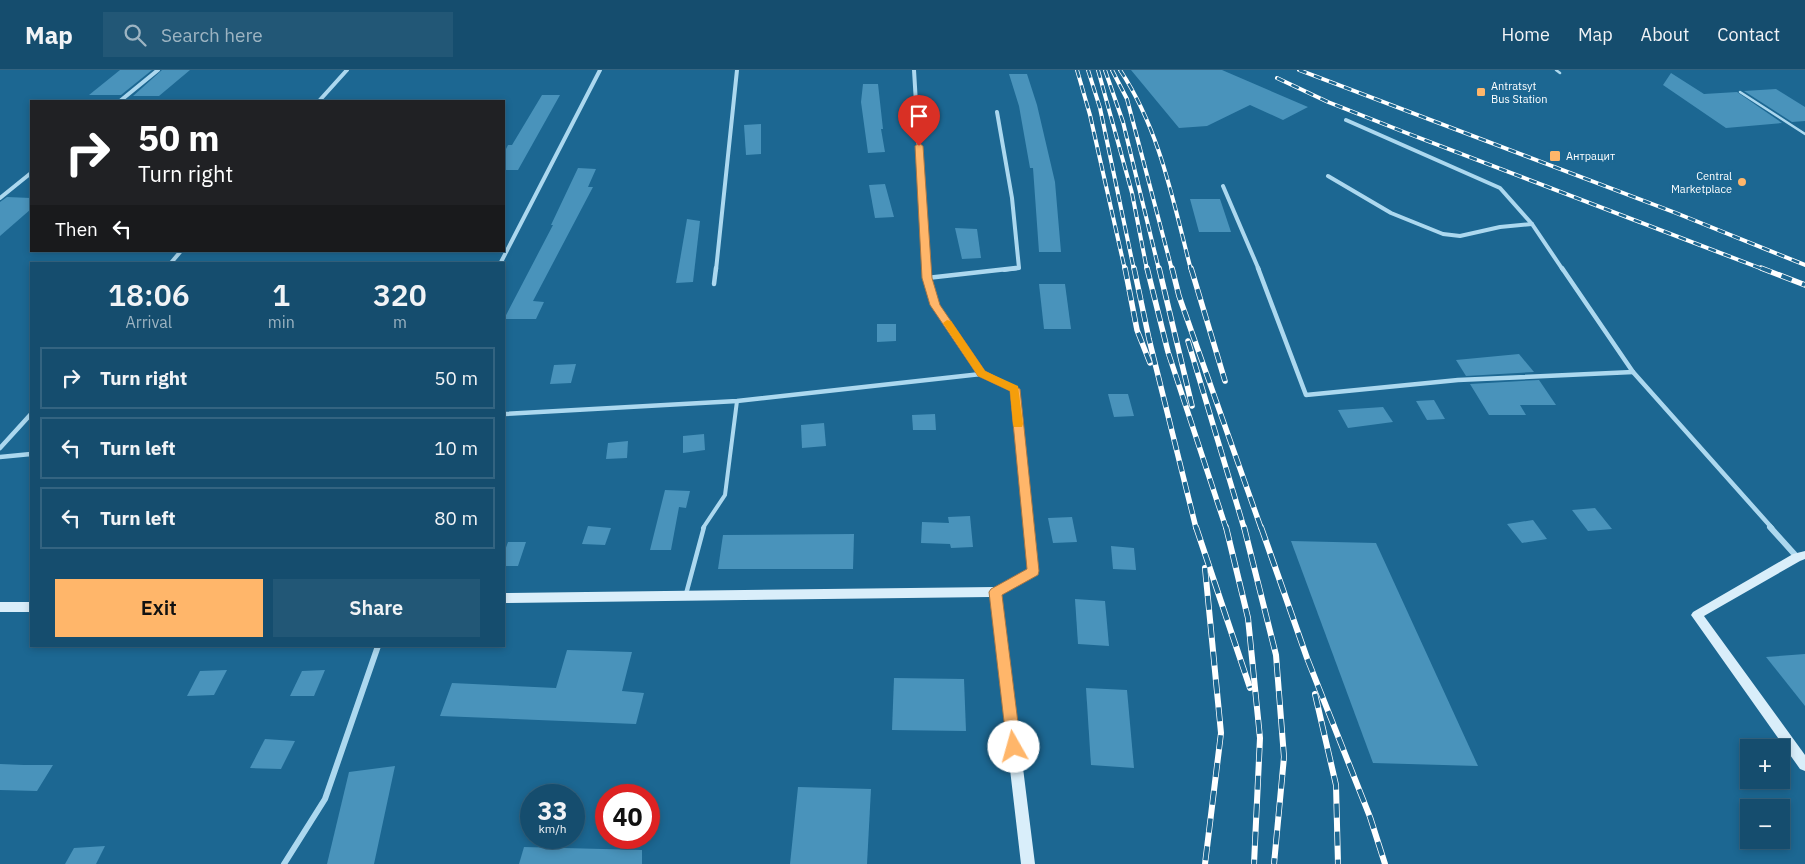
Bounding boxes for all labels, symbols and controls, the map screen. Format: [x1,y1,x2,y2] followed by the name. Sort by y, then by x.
[103,12,453,57] search box
[25,19,73,51] text: Map
[121,21,149,49] icon: search
[161,23,263,47] text: Search here
[1502,23,1550,46] text: Home
[1578,23,1613,46] text: Map
[1641,23,1689,46] text: About
[1717,23,1780,46] text: Contact
[1491,79,1548,106] place label: Antratsyt Bus Station
[1475,86,1487,98] marker: Antratsyt Bus Station
[898,95,940,146] pin
[905,102,933,130] icon: arrive
[138,115,220,161] text: 50 m
[55,120,120,185] icon: right
[1548,149,1562,163] marker: Антрацит
[1566,149,1615,163] place label: Антрацит
[138,159,233,188] text: Turn right
[1671,169,1732,196] place label: Central Marketplace
[1736,176,1748,188] marker: Central Marketplace
[108,215,136,243] icon: left
[55,217,98,241] text: Then
[108,275,190,314] text: 18:06
[272,275,290,314] text: 1
[373,275,427,314] text: 320
[126,312,172,332] text: Arrival
[268,312,295,332] text: min
[393,312,407,332] text: m
[57,364,85,392] icon: right
[100,366,187,390] text: Turn right
[434,366,478,390] text: 50 m
[57,434,85,462] icon: left
[100,436,176,460] text: Turn left
[434,436,478,460] text: 10 m
[57,504,85,532] icon: left
[100,506,176,530] text: Turn left
[434,506,478,530] text: 80 m
[55,579,263,637] button: Exit
[273,579,480,637] button: Share
[987,720,1039,772] position arrow
[1740,739,1790,849] map controls
[1740,739,1790,789] button: +
[595,784,660,849] speed limit sign: 40
[537,794,568,827] text: 33
[1740,799,1790,849] button: −
[538,821,567,836] text: km/h

